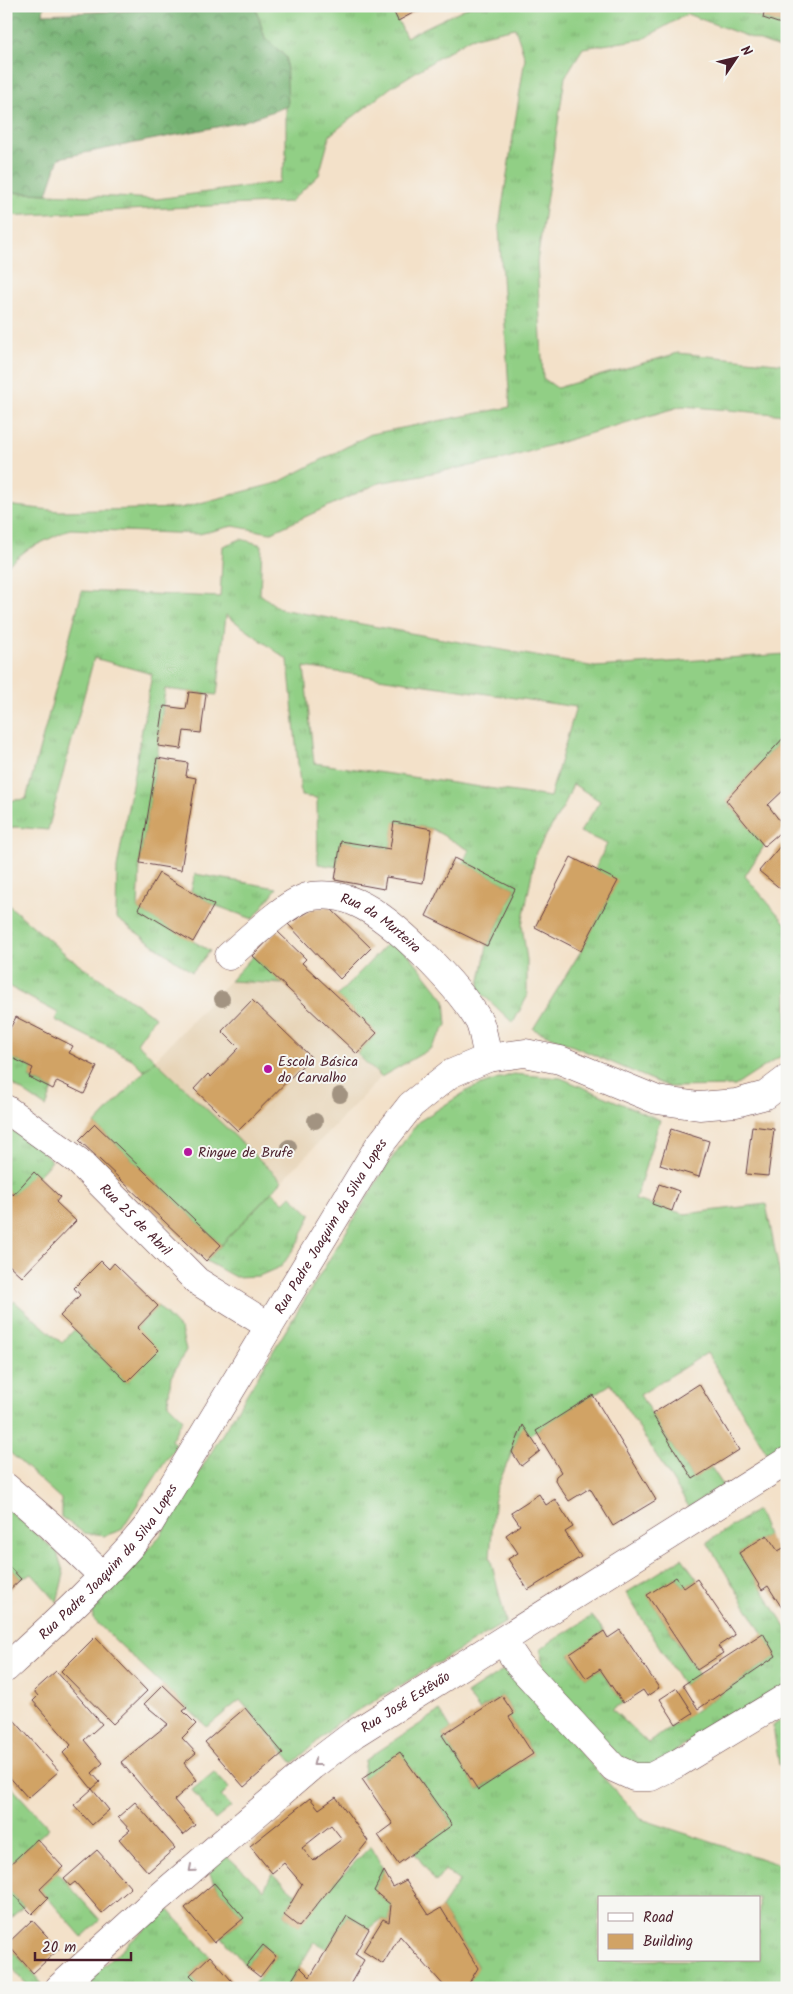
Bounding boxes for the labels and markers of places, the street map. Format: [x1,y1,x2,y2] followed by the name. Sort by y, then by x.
[278,1051,358,1089] place label: Escola Básica do Carvalho
[262,1063,274,1075] marker: Escola Básica do Carvalho
[198,1142,294,1164] place label: Ringue de Brufe
[182,1146,194,1158] marker: Ringue de Brufe

